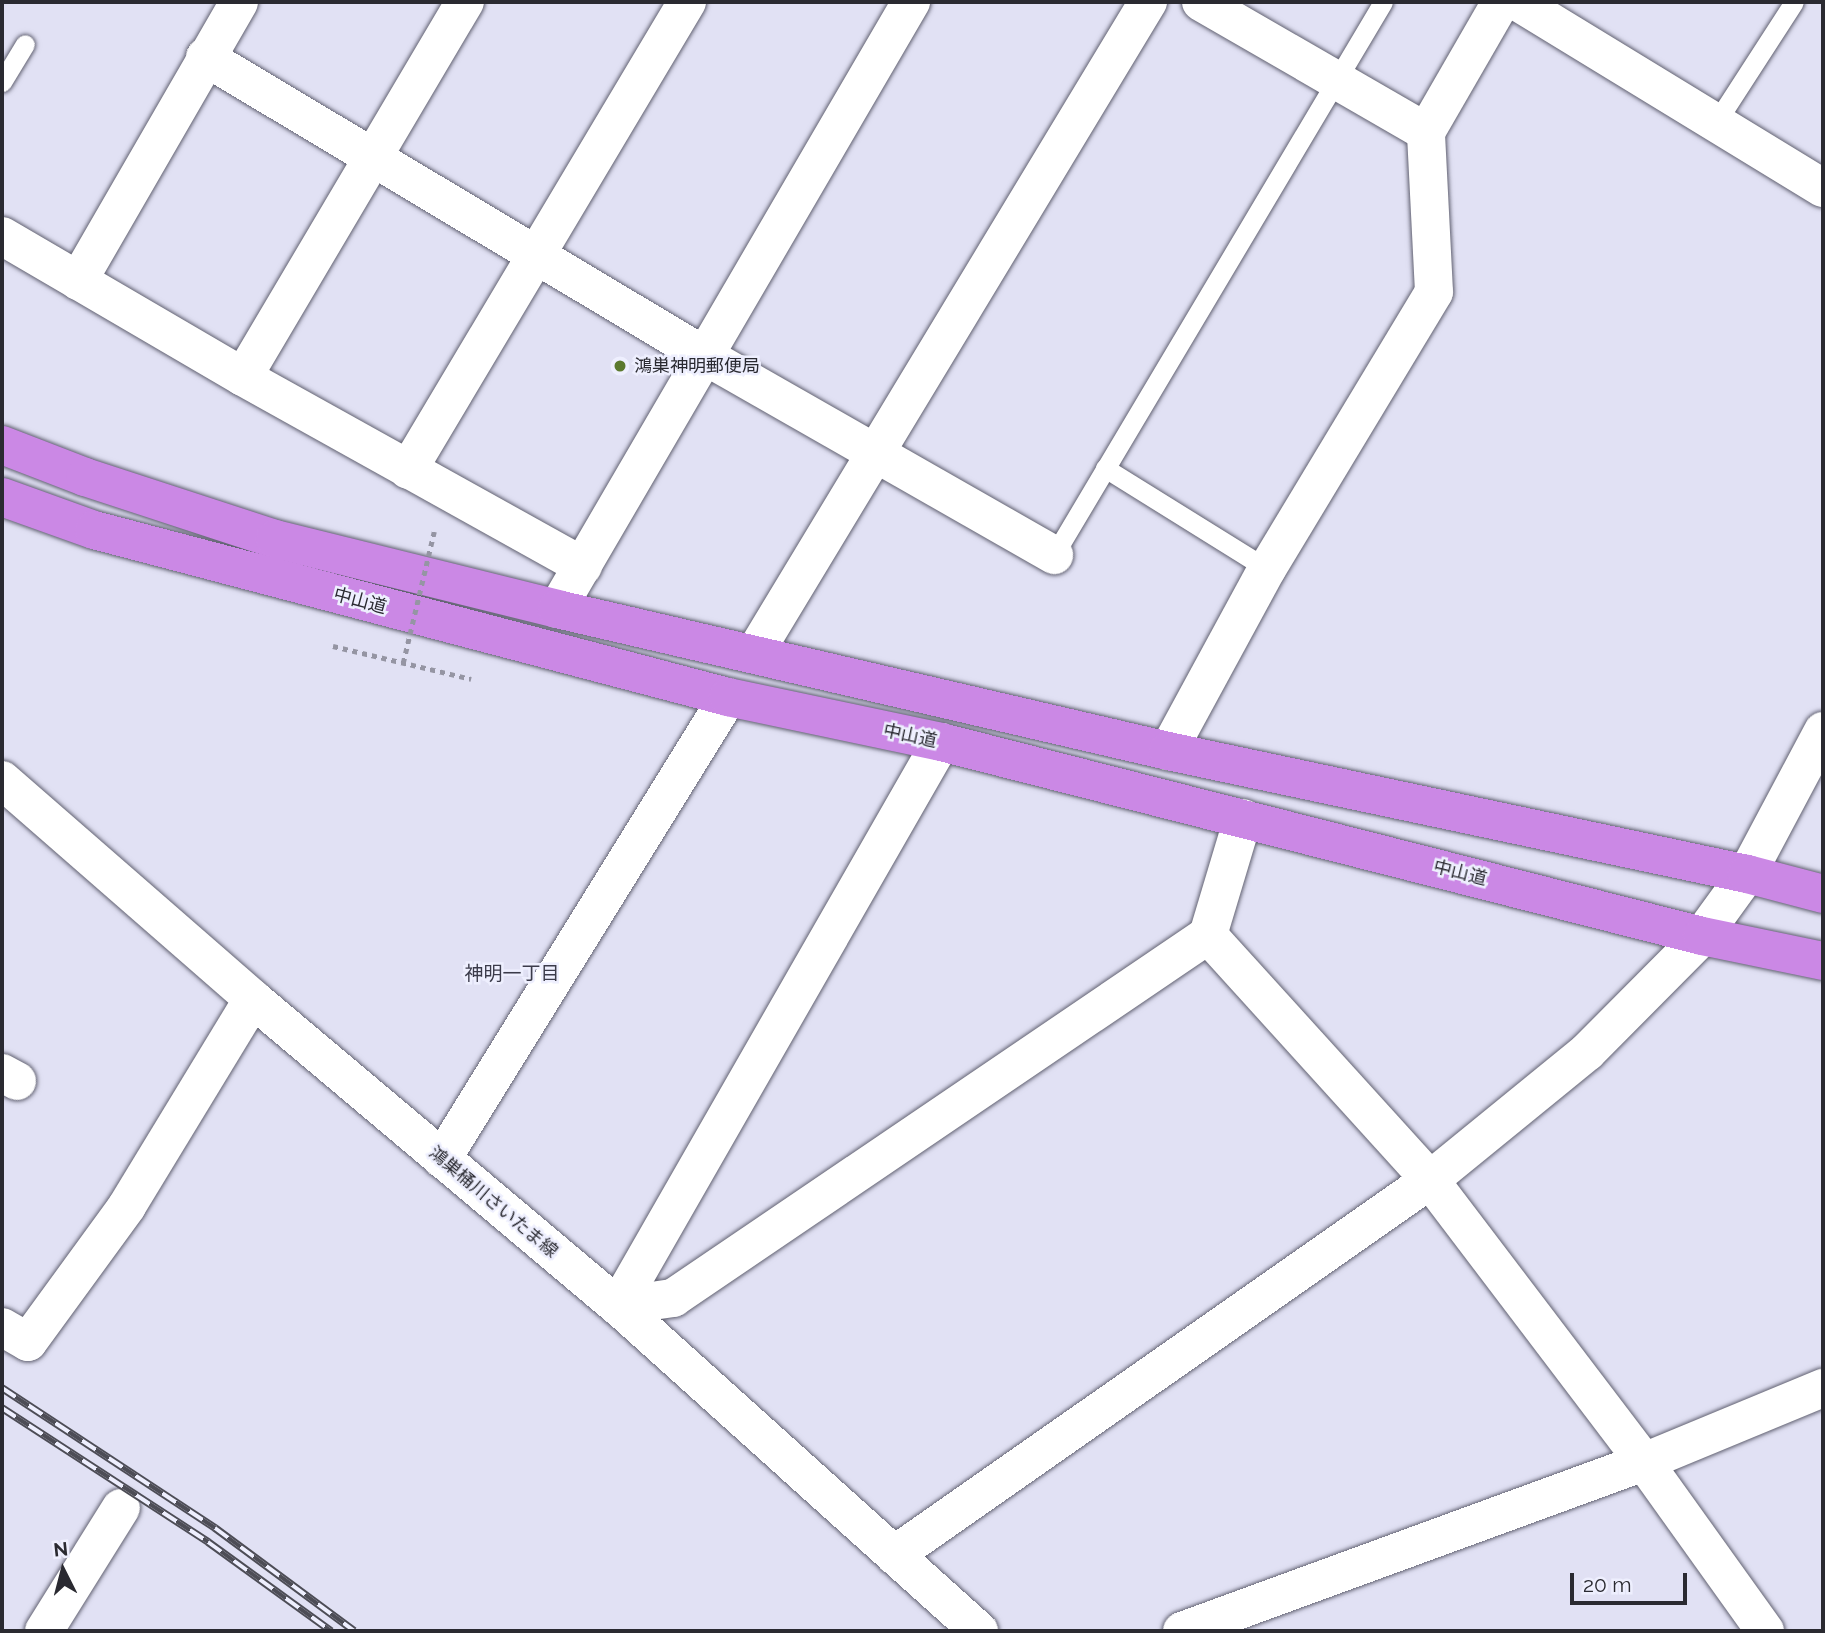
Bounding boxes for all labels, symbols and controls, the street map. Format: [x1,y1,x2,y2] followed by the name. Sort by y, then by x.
[634,355,760,377] place label: 鴻巣神明郵便局
[612,358,628,374] marker: 鴻巣神明郵便局
[331,584,389,618] street label: 中山道
[881,720,939,752] street label: 中山道
[1431,856,1489,890] street label: 中山道
[465,963,559,985] district label: 神明一丁目
[424,1142,562,1262] street label: 鴻巣桶川さいたま線
[28,1535,98,1605] north arrow
[52,1537,69,1561] text: N
[1573,1560,1690,1604] scale bar
[1583,1572,1631,1597] text: 20 m

